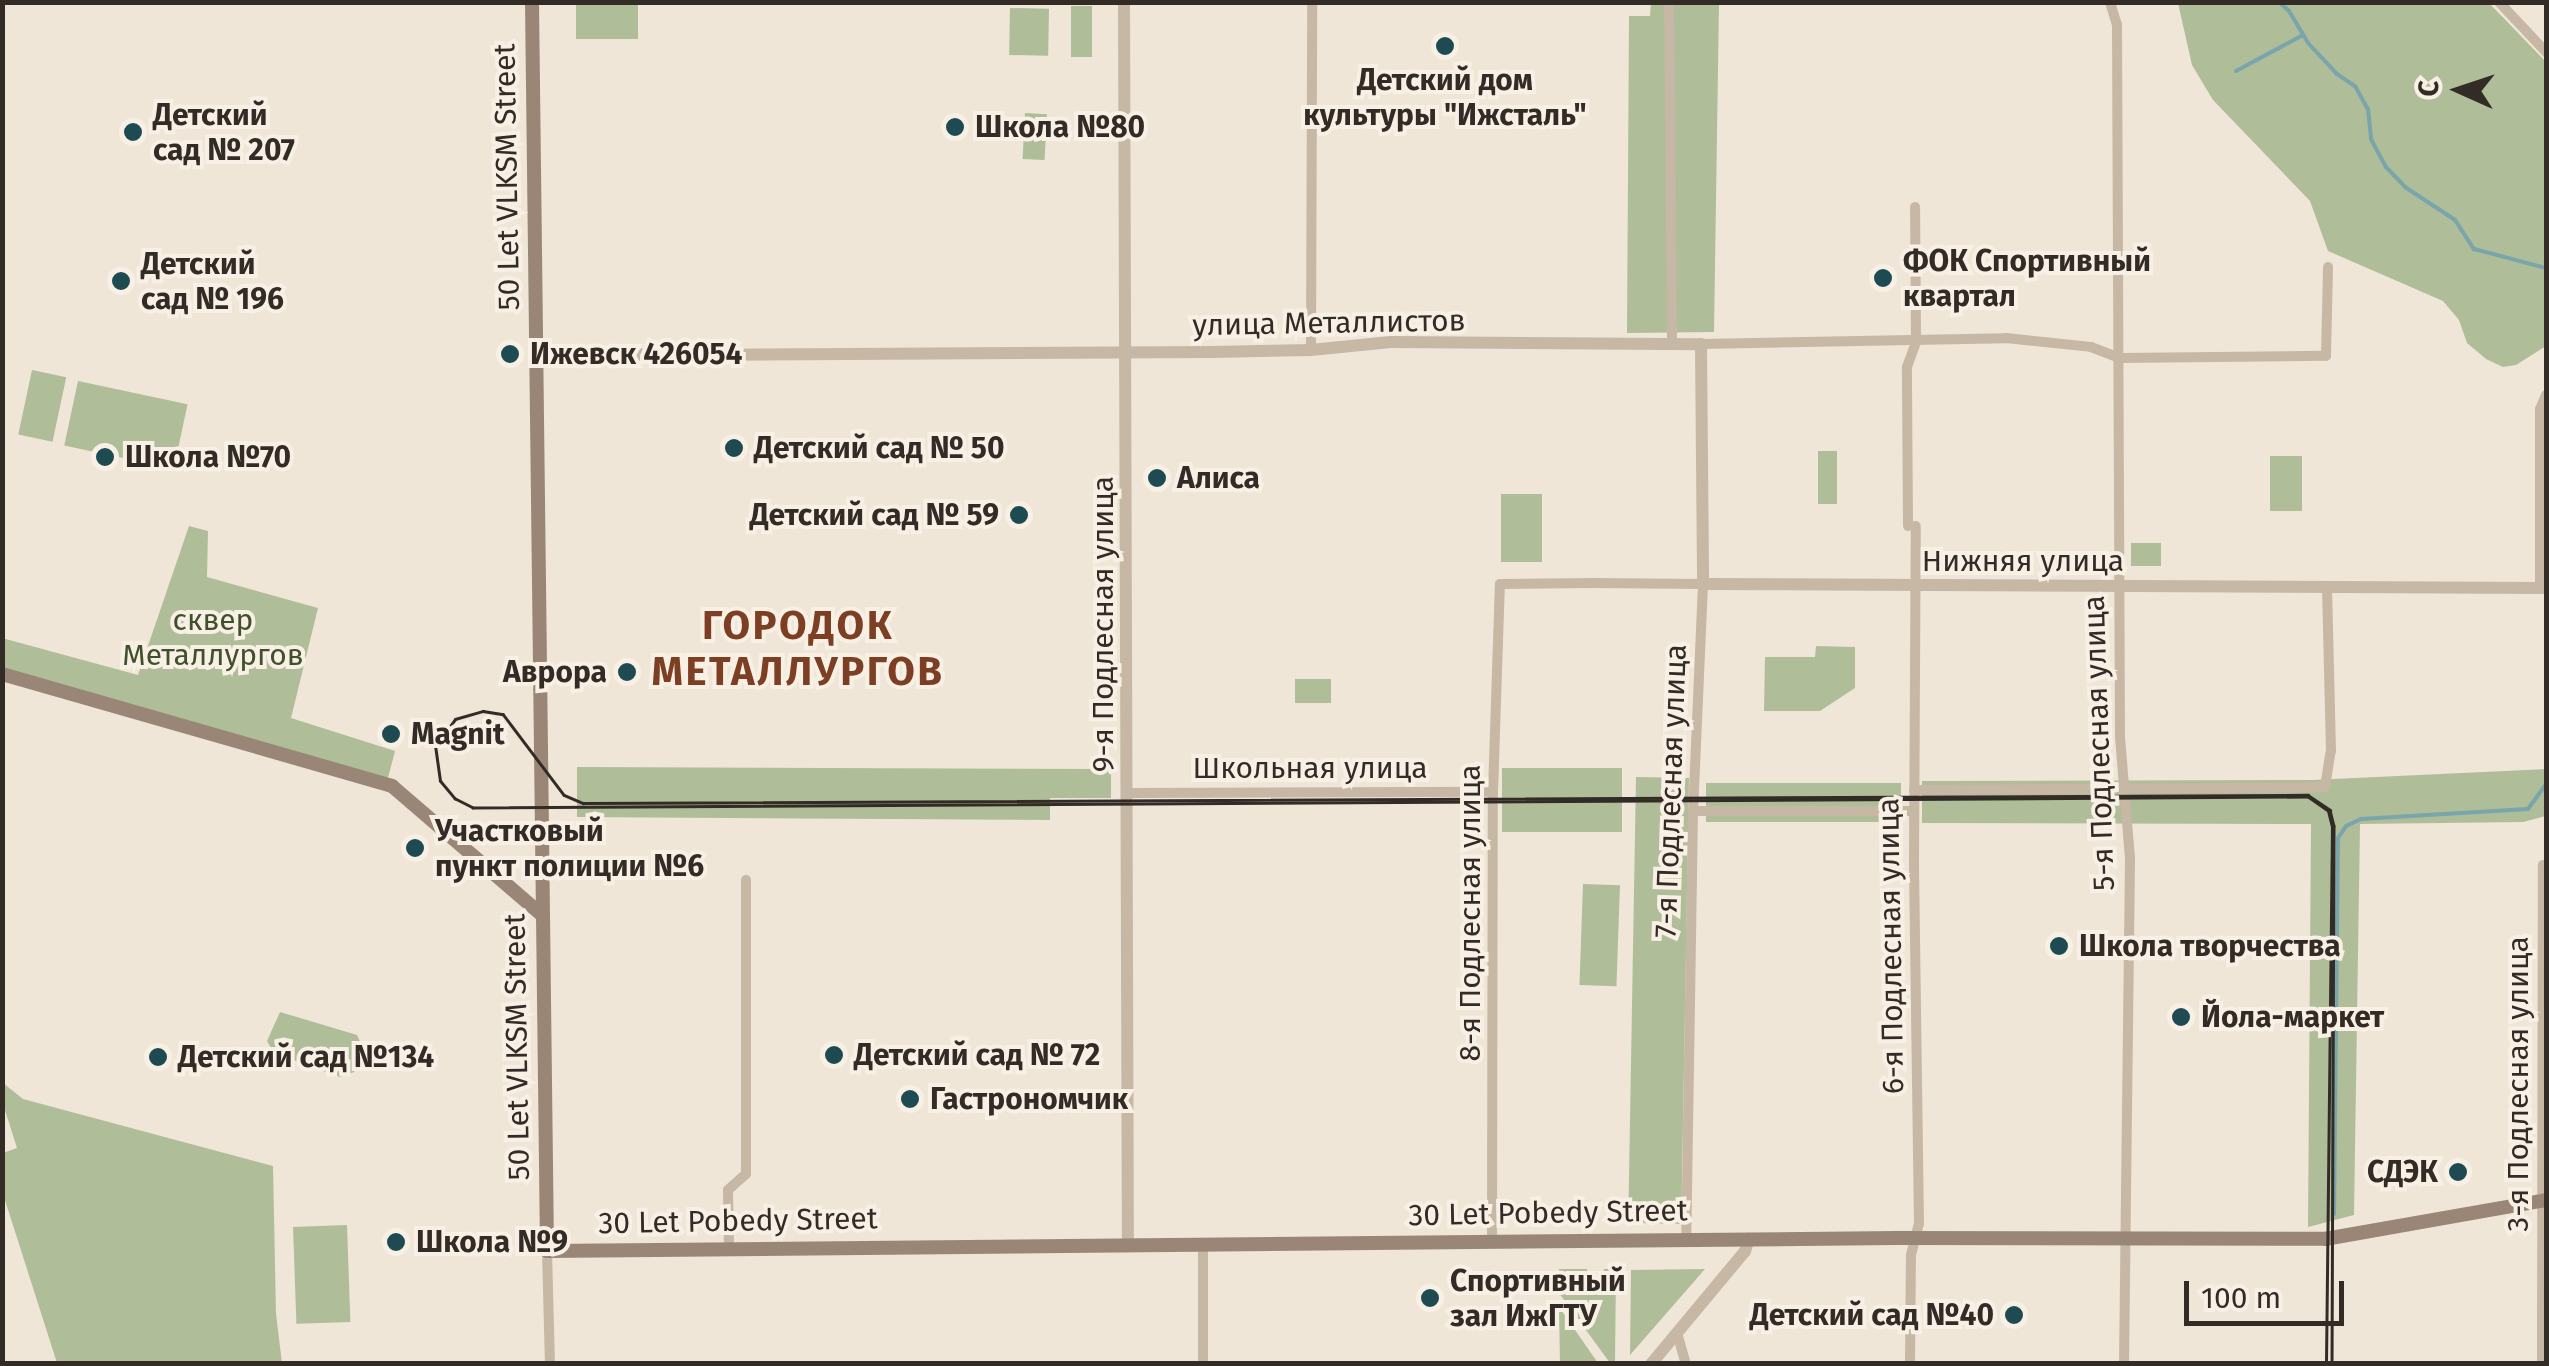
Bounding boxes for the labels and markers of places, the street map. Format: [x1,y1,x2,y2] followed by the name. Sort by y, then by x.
[1434,35,1456,57] marker: Детский дом культуры "Ижсталь"
[1303,62,1587,132] place label: Детский дом культуры "Ижсталь"
[153,97,295,168] place label: Детский сад № 207
[975,109,1145,145] place label: Школа №80
[944,116,966,138] marker: Школа №80
[122,121,144,143] marker: Детский сад № 207
[1903,243,2151,314] place label: ФОК Спортивный квартал
[141,246,284,316] place label: Детский сад № 196
[1872,267,1894,289] marker: ФОК Спортивный квартал
[110,270,132,292] marker: Детский сад № 196
[530,336,743,372] place label: Ижевск 426054
[499,343,521,365] marker: Ижевск 426054
[754,430,1004,466] place label: Детский сад № 50
[723,437,745,459] marker: Детский сад № 50
[125,439,291,475] place label: Школа №70
[94,446,116,468] marker: Школа №70
[1177,460,1260,496] place label: Алиса
[1146,467,1168,489] marker: Алиса
[750,497,999,533] place label: Детский сад № 59
[1008,504,1030,526] marker: Детский сад № 59
[503,654,607,690] place label: Аврора
[616,661,638,683] marker: Аврора
[411,716,505,752] place label: Magnit
[380,723,402,745] marker: Magnit
[435,813,704,884] place label: Участковый пункт полиции №6
[404,837,426,859] marker: Участковый пункт полиции №6
[2079,928,2341,964] place label: Школа творчества
[2048,935,2070,957] marker: Школа творчества
[2201,999,2384,1035] place label: Йола-маркет
[2170,1006,2192,1028] marker: Йола-маркет
[854,1037,1100,1073] place label: Детский сад № 72
[178,1039,434,1075] place label: Детский сад №134
[823,1044,845,1066] marker: Детский сад № 72
[147,1046,169,1068] marker: Детский сад №134
[930,1081,1128,1117] place label: Гастрономчик
[899,1088,921,1110] marker: Гастрономчик
[2367,1154,2438,1190] place label: СДЭК
[2447,1161,2469,1183] marker: СДЭК
[416,1224,568,1260] place label: Школа №9
[385,1231,407,1253] marker: Школа №9
[1450,1263,1626,1334] place label: Спортивный зал ИжГТУ
[1419,1287,1441,1309] marker: Спортивный зал ИжГТУ
[1750,1297,1994,1333] place label: Детский сад №40
[2003,1304,2025,1326] marker: Детский сад №40

